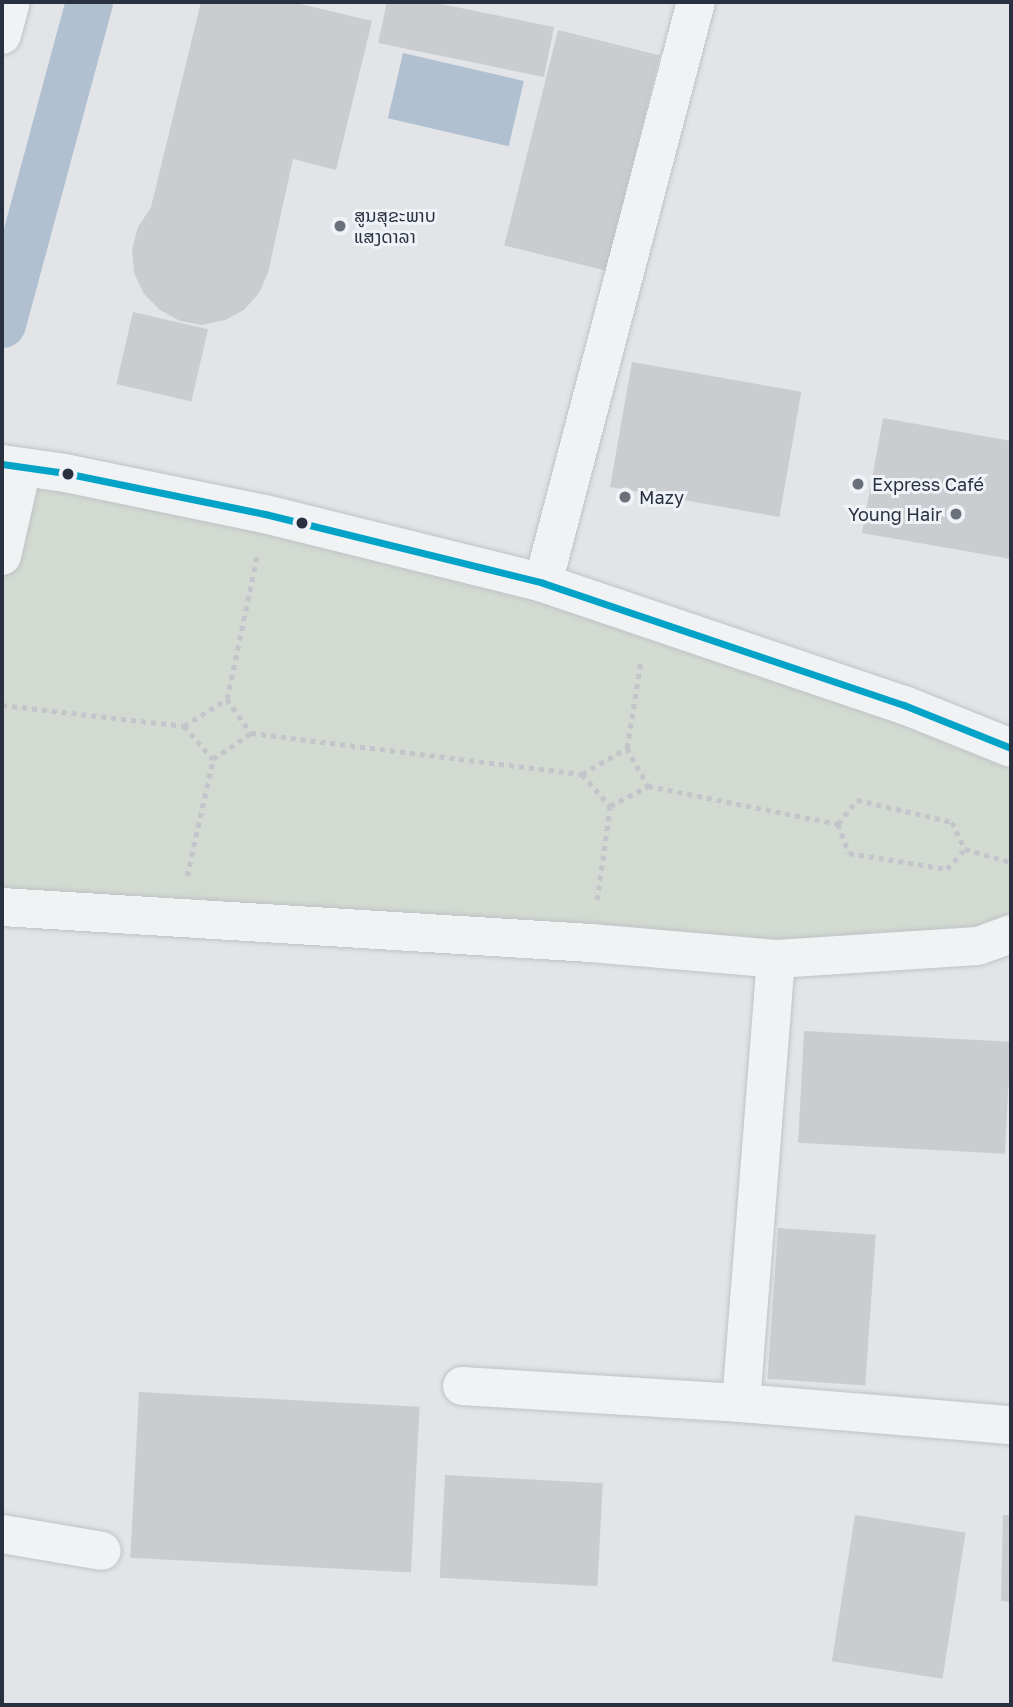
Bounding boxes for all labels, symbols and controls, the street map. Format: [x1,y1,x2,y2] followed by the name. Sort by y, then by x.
[354,205,436,248] place label: ສູນສຸຂະພາບ ແສງດາລາ
[332,218,348,234] marker: ສູນສຸຂະພາບ ແສງດາລາ
[61,467,75,481] unlabelled marker
[872,473,984,495] place label: Express Café
[850,476,866,492] marker: Express Café
[639,486,684,508] place label: Mazy
[617,489,633,505] marker: Mazy
[848,503,942,525] place label: Young Hair
[948,506,964,522] marker: Young Hair
[295,516,309,530] unlabelled marker

